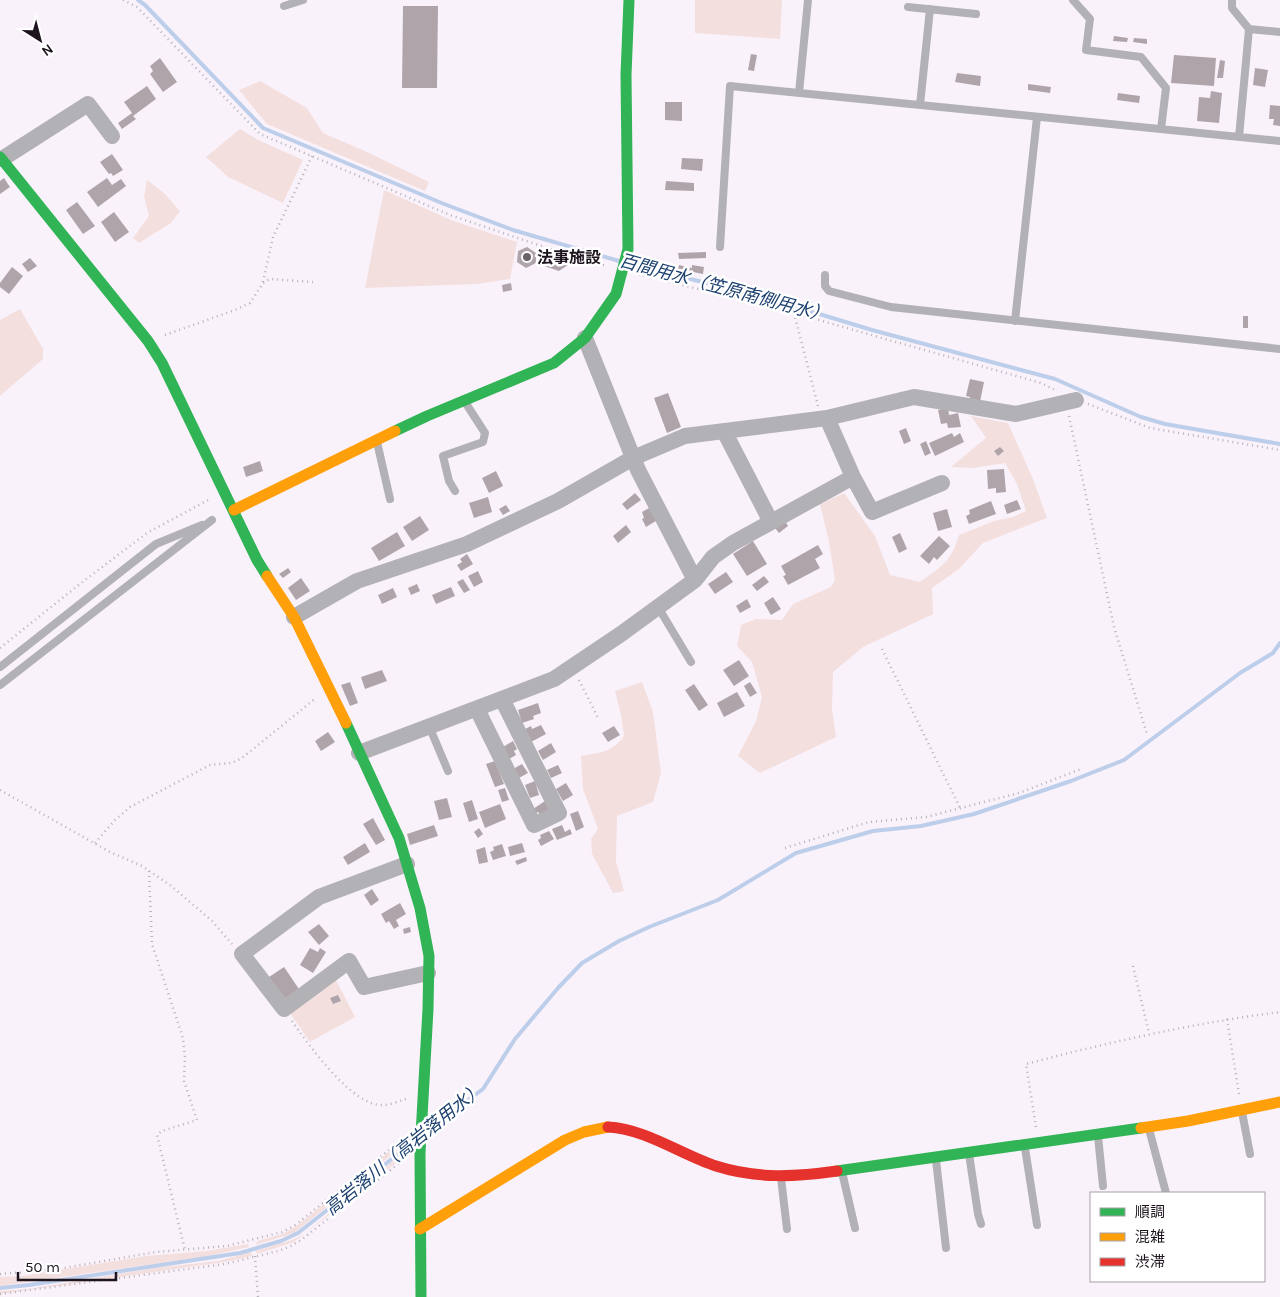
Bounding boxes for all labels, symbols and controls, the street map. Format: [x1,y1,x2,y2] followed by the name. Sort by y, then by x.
[15,15,65,65] north arrow
[38,40,56,60] text: N
[537,248,601,267] place label: 法事施設
[617,249,831,327] water label: 百間用水（笠原南側用水）
[521,251,533,263] marker: 法事施設
[320,1078,488,1220] water label: 高岩落川（高岩落用水）
[1090,1192,1265,1282] legend
[1135,1203,1165,1221] text: 順調
[1135,1228,1165,1246] text: 混雑
[18,1250,115,1282] scale bar
[1135,1253,1165,1271] text: 渋滞
[25,1258,60,1276] text: 50 m

